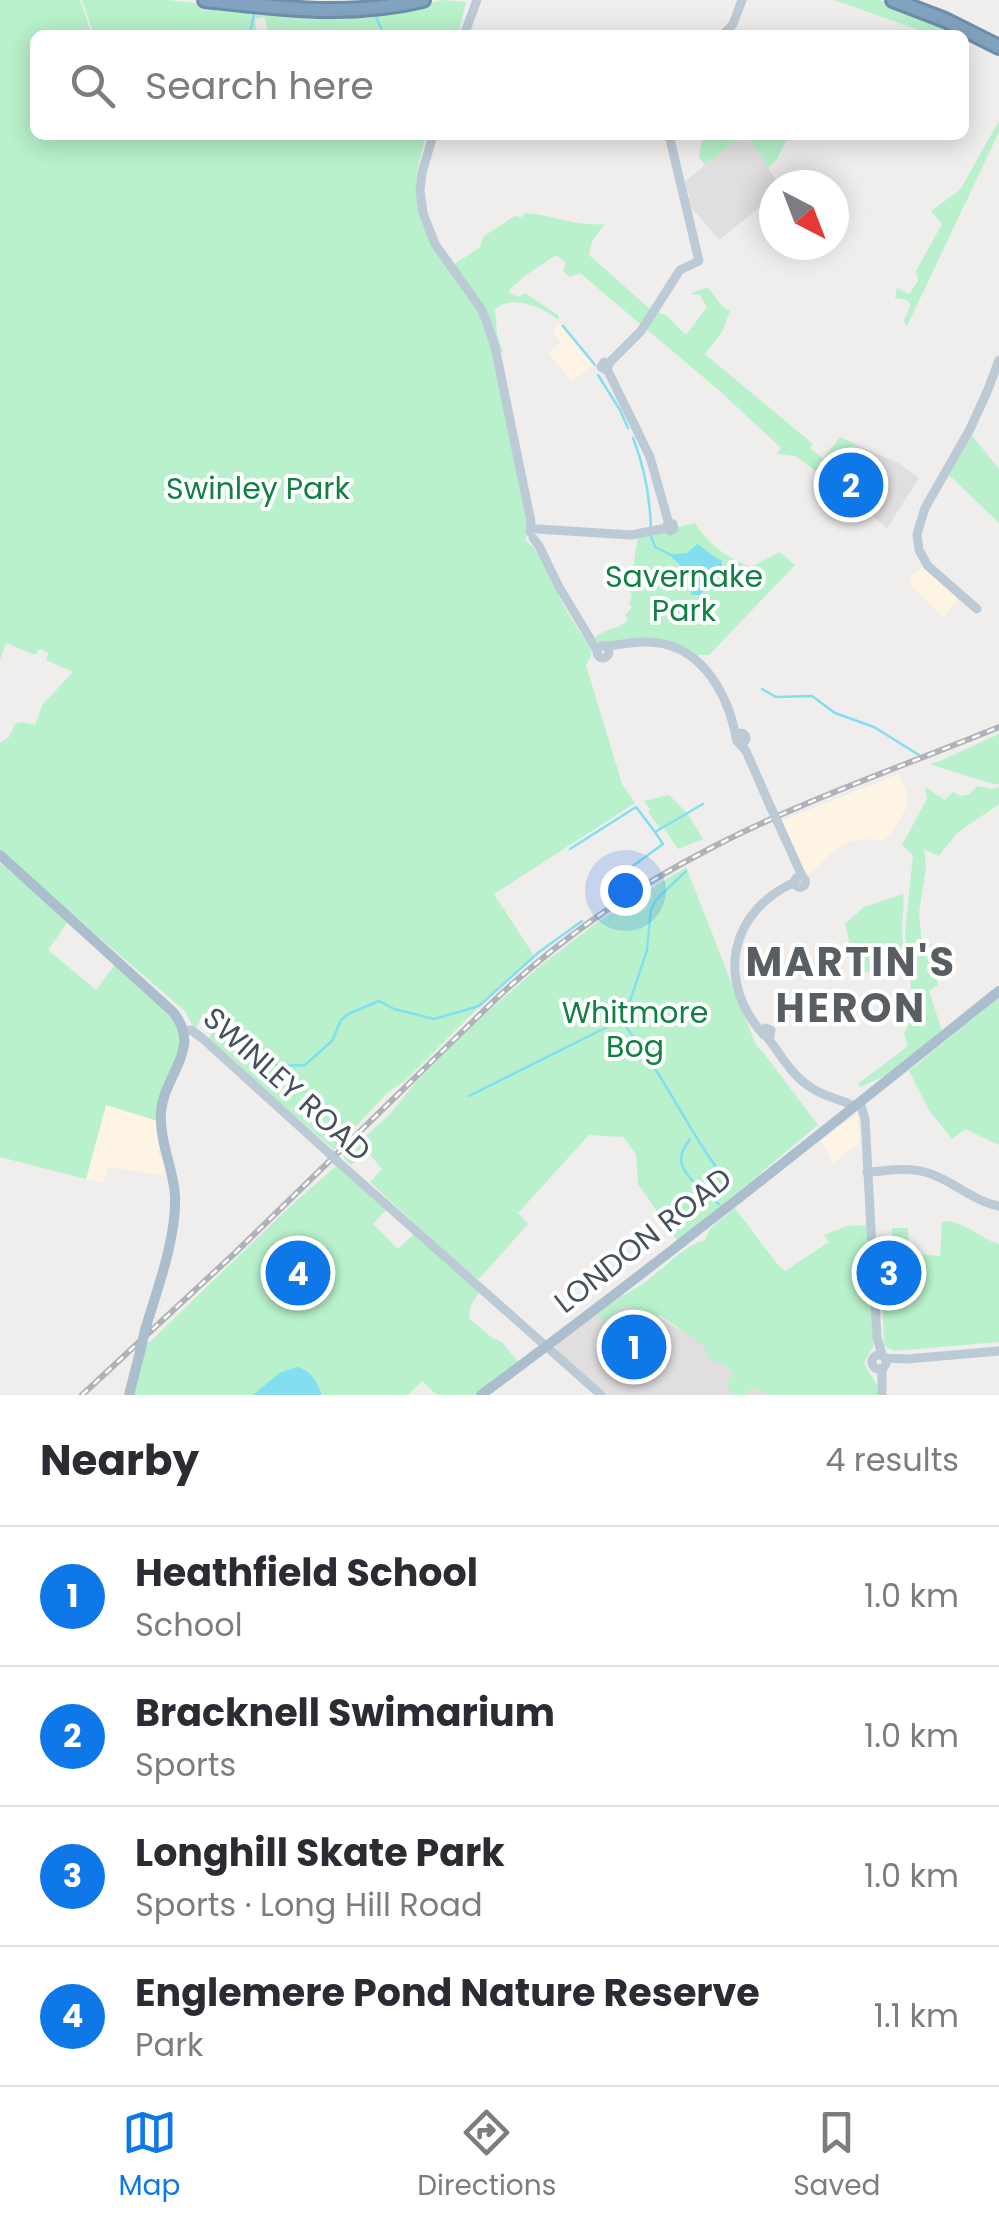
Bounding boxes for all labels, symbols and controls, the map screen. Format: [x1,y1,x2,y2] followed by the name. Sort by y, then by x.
[30,30,969,140] search box
[65,58,120,113] icon: search
[145,59,374,112] text: Search here
[759,170,849,260] north arrow
[818,448,884,522] pin: 2
[166,467,351,510] park label: Swinley Park
[605,555,763,632] park label: Savernake Park
[600,865,651,916] your location
[745,934,957,1036] district label: MARTIN'S HERON
[562,991,708,1068] park label: Whitmore Bog
[194,997,380,1171] street label: SWINLEY ROAD
[545,1157,741,1323] street label: LONDON ROAD
[266,1236,330,1310] pin: 4
[856,1236,922,1310] pin: 3
[602,1310,666,1384] pin: 1
[40,1431,199,1490] text: Nearby
[825,1437,959,1482] text: 4 results
[135,1546,478,1599] text: Heathfield School
[66,1573,79,1618] text: 1
[864,1573,959,1618] text: 1.0 km
[135,1602,243,1647] text: School
[135,1686,555,1739] text: Bracknell Swimarium
[63,1713,82,1758] text: 2
[864,1713,959,1758] text: 1.0 km
[135,1742,236,1787] text: Sports
[135,1826,505,1879] text: Longhill Skate Park
[63,1853,82,1898] text: 3
[864,1853,959,1898] text: 1.0 km
[135,1882,483,1927] text: Sports · Long Hill Road
[135,1966,760,2019] text: Englemere Pond Nature Reserve
[62,1993,83,2038] text: 4
[874,1993,959,2038] text: 1.1 km
[135,2022,204,2067] text: Park
[118,2105,180,2207] tab: Map
[417,2105,556,2207] tab: Directions
[793,2105,881,2207] tab: Saved

